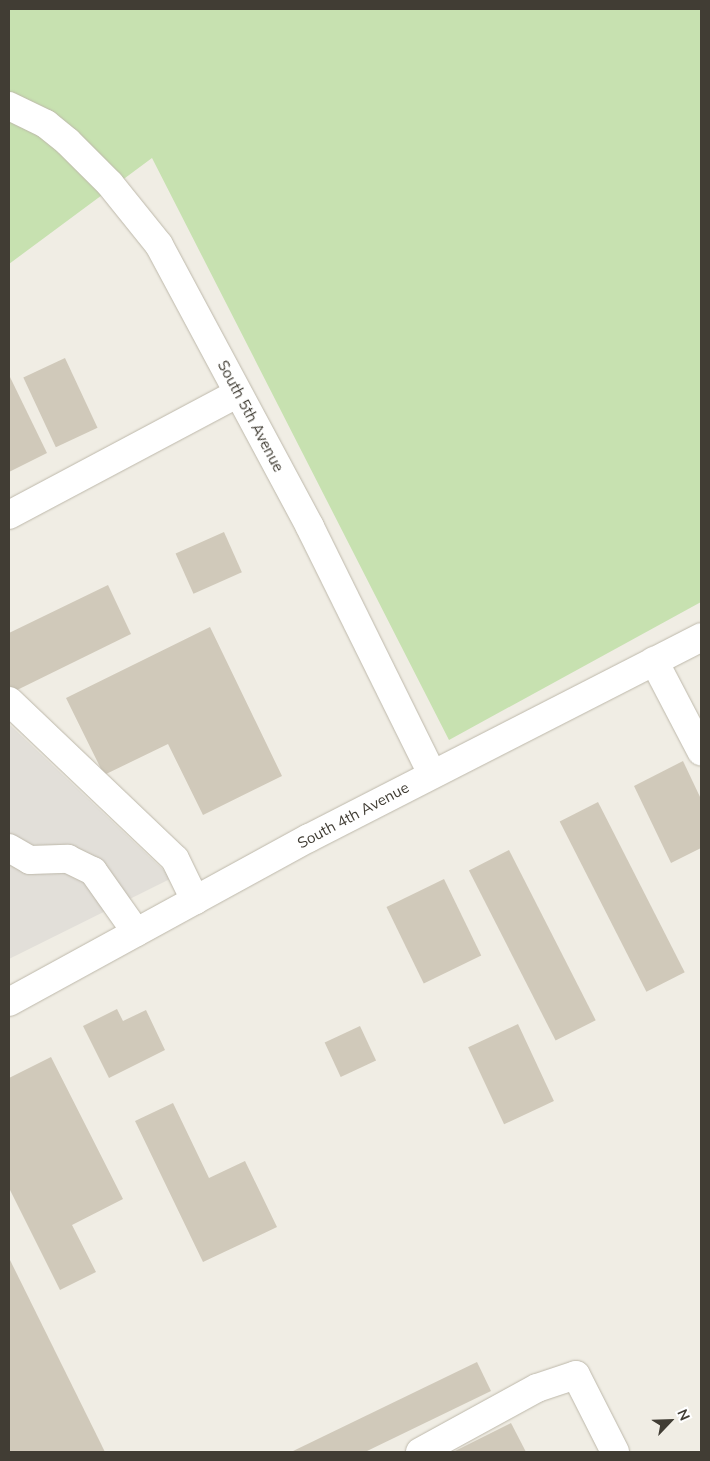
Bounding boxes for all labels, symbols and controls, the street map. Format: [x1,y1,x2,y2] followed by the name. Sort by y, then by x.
[214,357,288,475] street label: South 5th Avenue
[294,778,412,852] street label: South 4th Avenue
[645,1396,695,1446] north arrow
[673,1406,694,1423] text: N

